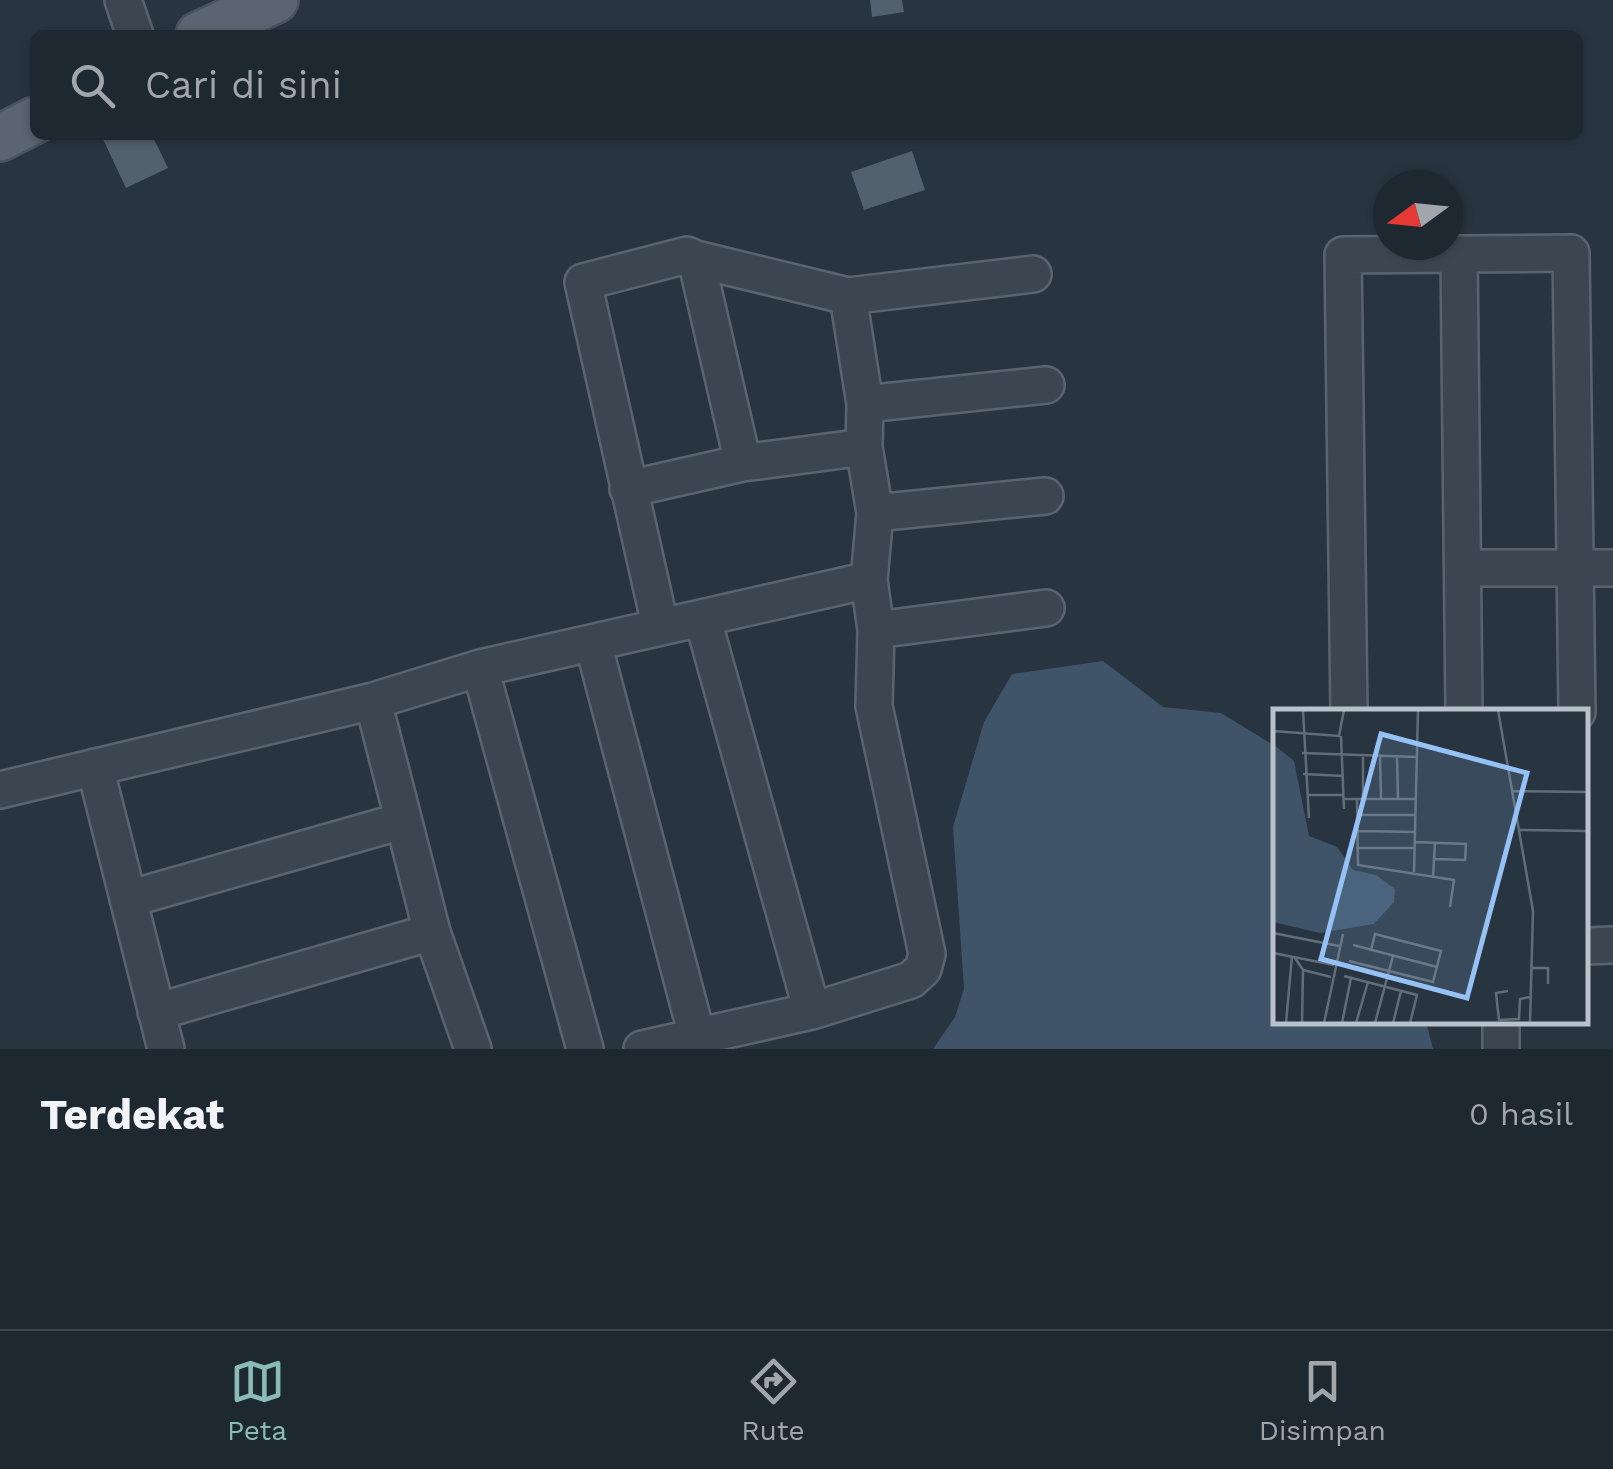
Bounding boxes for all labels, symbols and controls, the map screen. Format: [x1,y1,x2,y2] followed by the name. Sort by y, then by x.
[30,30,1583,140] search box
[65,58,120,113] icon: search
[145,63,342,107] text: Cari di sini
[1373,170,1463,260] north arrow
[1273,709,1588,1024] inset map
[40,1090,224,1139] text: Terdekat
[1469,1095,1573,1133] text: 0 hasil
[227,1354,287,1447] tab: Peta
[741,1354,805,1447] tab: Rute
[1259,1354,1386,1447] tab: Disimpan

